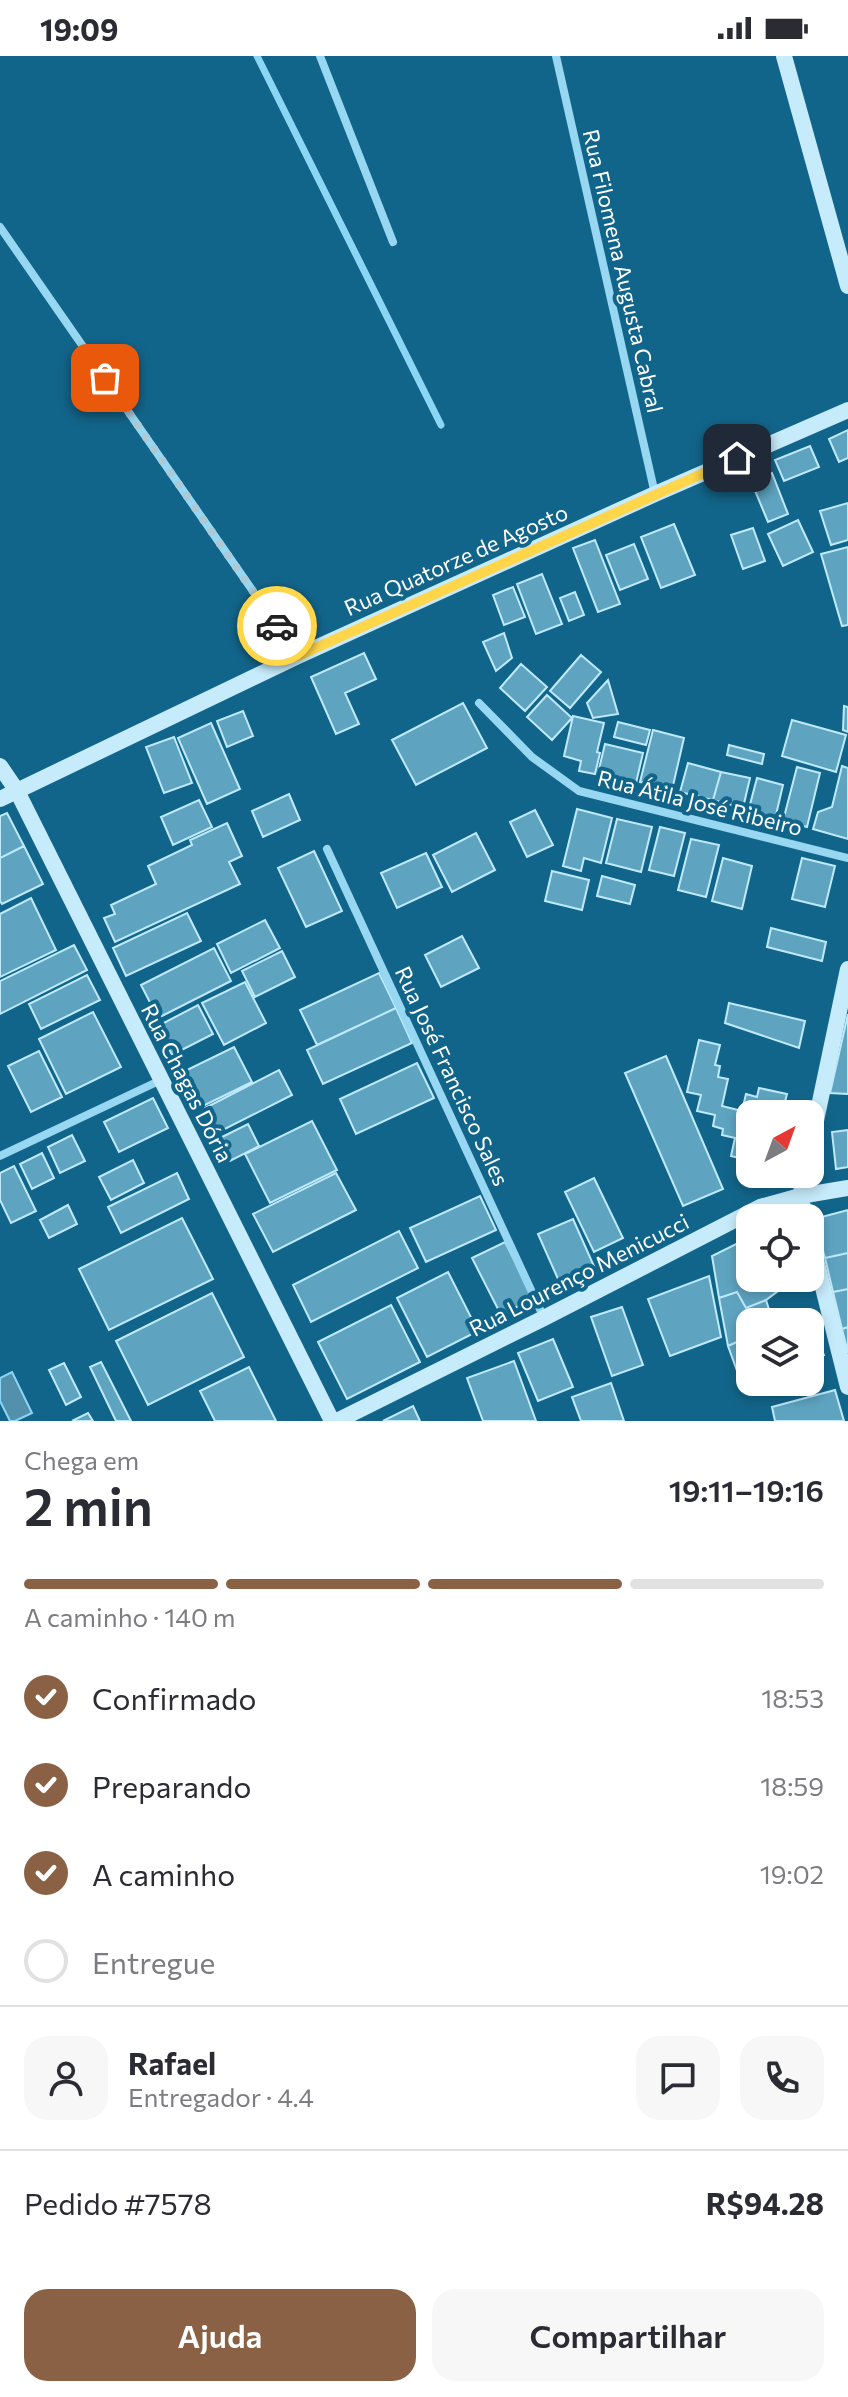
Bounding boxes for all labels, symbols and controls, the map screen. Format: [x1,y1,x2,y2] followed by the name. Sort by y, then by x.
[40,10,118,47] text: 19:09
[578,126,669,415] street label: Rua Filomena Augusta Cabral
[71,344,139,412] pin
[83,356,127,400] icon: bag
[703,424,771,492] pin
[715,436,759,480] icon: home
[340,498,572,621] street label: Rua Quatorze de Agosto
[237,586,317,666] courier
[255,604,299,648] icon: car
[595,764,805,841] street label: Rua Átila José Ribeiro
[390,962,515,1190] street label: Rua José Francisco Sales
[136,999,239,1167] street label: Rua Chagas Dória
[736,1100,824,1188] north arrow
[736,1100,824,1396] map controls
[736,1204,824,1292] button: locate
[464,1207,693,1342] street label: Rua Lourenço Menicucci
[736,1308,824,1396] button: layers
[24,1444,139,1475] text: Chega em
[669,1471,824,1508] text: 19:11–19:16
[24,1473,153,1537] text: 2 min
[24,1601,236,1632] text: A caminho · 140 m
[24,1675,68,1719] icon: check
[92,1679,256,1716] text: Confirmado
[761,1682,824,1713] text: 18:53
[24,1763,68,1807] icon: check
[92,1767,251,1804] text: Preparando
[760,1770,824,1801] text: 18:59
[24,1851,68,1895] icon: check
[92,1855,235,1892] text: A caminho
[760,1858,824,1889] text: 19:02
[92,1943,215,1980] text: Entregue
[24,2036,108,2120] button: person
[636,2036,720,2120] button: chat
[740,2036,824,2120] button: phone
[128,2044,216,2081] text: Rafael
[128,2081,314,2112] text: Entregador · 4.4
[24,2184,212,2221] text: Pedido #7578
[706,2184,824,2221] text: R$94.28
[24,2289,416,2381] button: Ajuda
[432,2289,824,2381] button: Compartilhar

